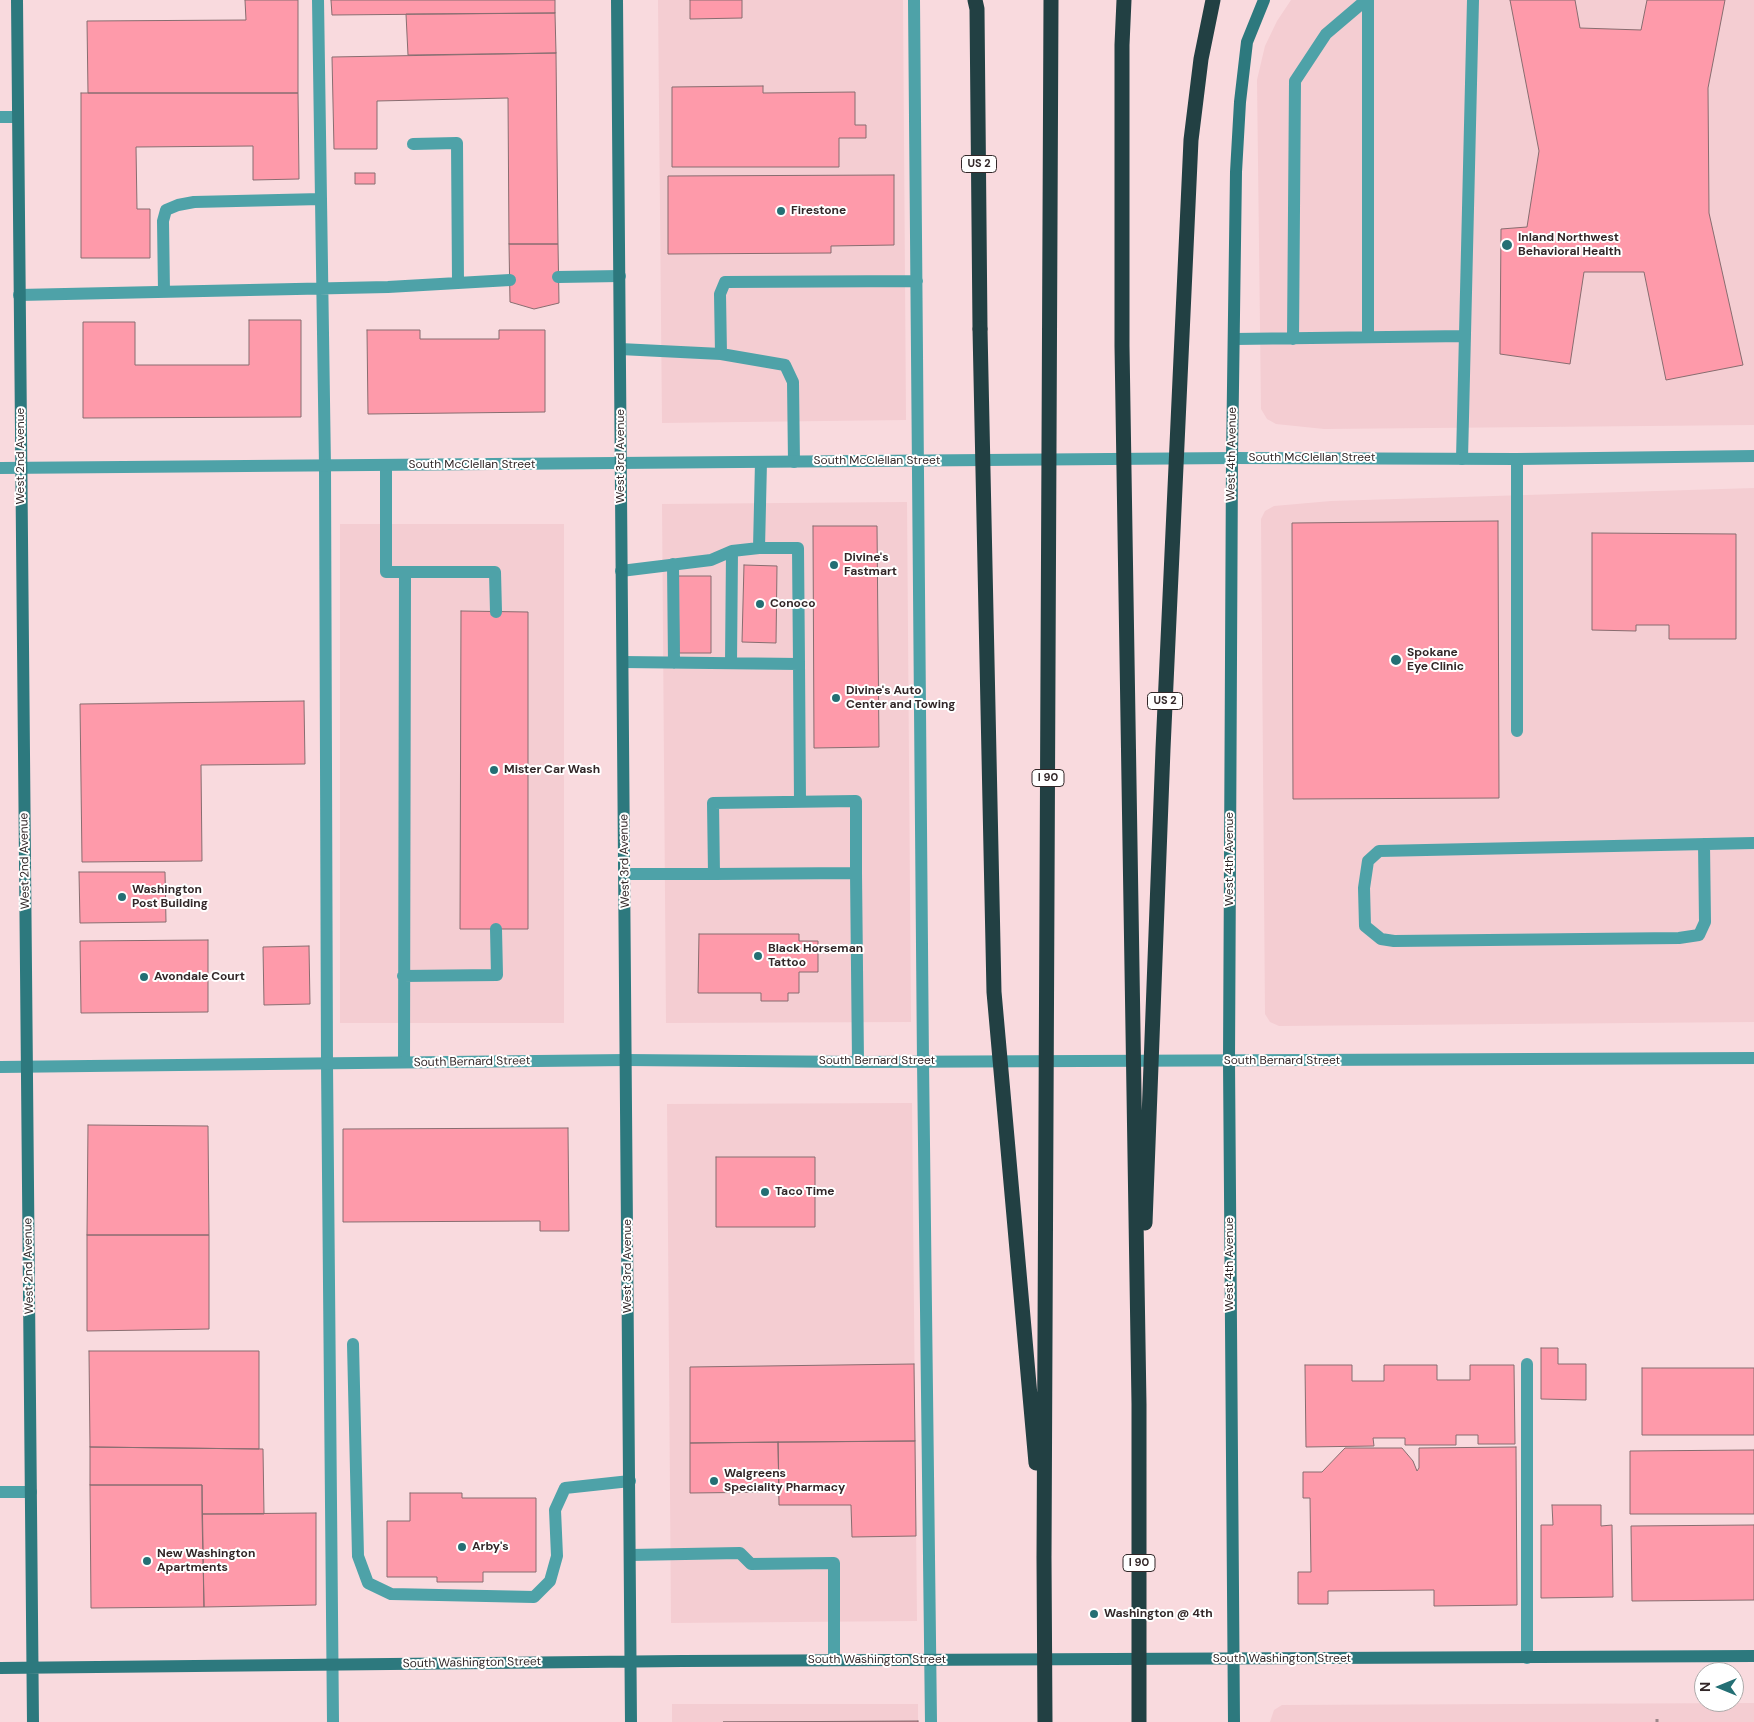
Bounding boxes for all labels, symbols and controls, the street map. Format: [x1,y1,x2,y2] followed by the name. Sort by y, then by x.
[962,156,996,172] road number: US 2
[791,204,846,218] place label: Firestone
[775,205,787,217] marker: Firestone
[1518,231,1621,259] place label: Inland Northwest Behavioral Health
[1500,238,1514,252] marker: Inland Northwest Behavioral Health
[1224,407,1240,501] street label: West 4th Avenue
[14,408,28,504] street label: West 2nd Avenue
[614,409,628,503] street label: West 3rd Avenue
[1249,451,1375,465] street label: South McClellan Street
[814,454,940,468] street label: South McClellan Street
[409,458,535,472] street label: South McClellan Street
[844,551,897,579] place label: Divine's Fastmart
[828,559,840,571] marker: Divine's Fastmart
[770,597,816,611] place label: Conoco
[754,598,766,610] marker: Conoco
[1407,646,1464,674] place label: Spokane Eye Clinic
[1389,653,1403,667] marker: Spokane Eye Clinic
[846,684,955,712] place label: Divine's Auto Center and Towing
[830,692,842,704] marker: Divine's Auto Center and Towing
[1148,692,1182,709] road number: US 2
[504,763,600,777] place label: Mister Car Wash
[488,764,500,776] marker: Mister Car Wash
[1032,770,1064,786] road number: I 90
[17,812,33,910] street label: West 2nd Avenue
[1223,812,1237,906] street label: West 4th Avenue
[617,814,633,908] street label: West 3rd Avenue
[132,883,208,911] place label: Washington Post Building
[116,891,128,903] marker: Washington Post Building
[768,942,863,970] place label: Black Horseman Tattoo
[752,950,764,962] marker: Black Horseman Tattoo
[154,970,245,984] place label: Avondale Court
[138,971,150,983] marker: Avondale Court
[414,1054,530,1070] street label: South Bernard Street
[819,1054,935,1068] street label: South Bernard Street
[1224,1054,1340,1068] street label: South Bernard Street
[775,1185,835,1199] place label: Taco Time
[759,1186,771,1198] marker: Taco Time
[21,1217,37,1315] street label: West 2nd Avenue
[1223,1217,1237,1311] street label: West 4th Avenue
[621,1219,635,1313] street label: West 3rd Avenue
[724,1467,845,1495] place label: Walgreens Speciality Pharmacy
[708,1475,720,1487] marker: Walgreens Speciality Pharmacy
[472,1540,509,1554] place label: Arby's
[456,1541,468,1553] marker: Arby's
[157,1547,255,1575] place label: New Washington Apartments
[141,1555,153,1567] marker: New Washington Apartments
[1123,1555,1155,1572] road number: I 90
[1104,1607,1213,1621] place label: Washington @ 4th
[1088,1608,1100,1620] marker: Washington @ 4th
[1213,1652,1351,1666] street label: South Washington Street
[808,1653,946,1667] street label: South Washington Street
[403,1655,541,1671] street label: South Washington Street
[1694,1662,1744,1712] north arrow
[1696,1682,1714,1692] text: N

